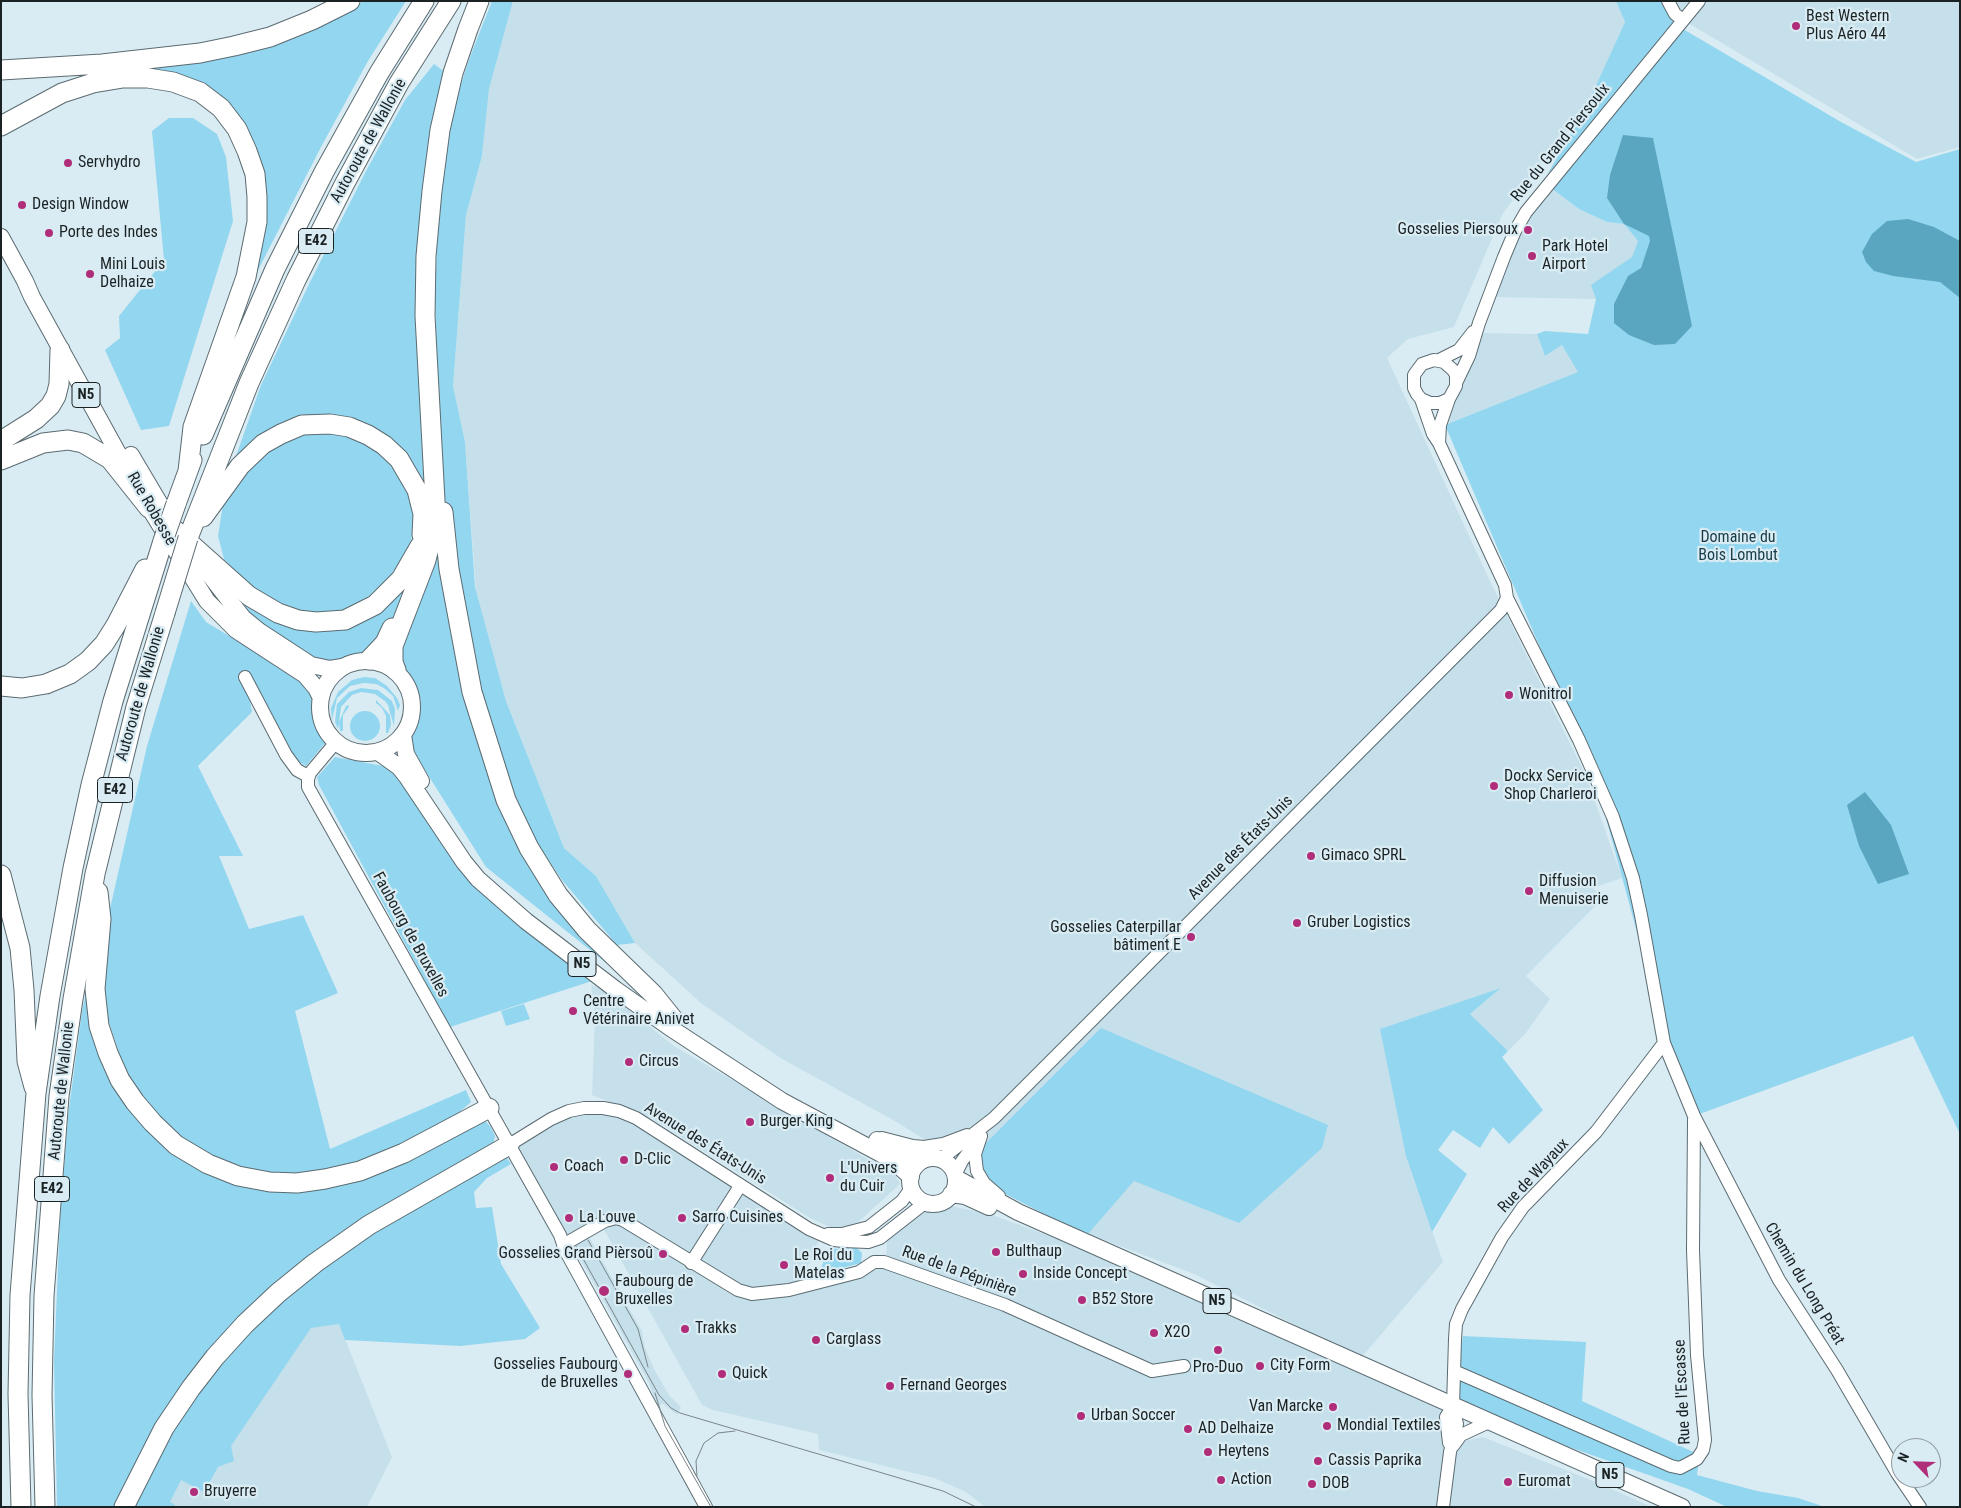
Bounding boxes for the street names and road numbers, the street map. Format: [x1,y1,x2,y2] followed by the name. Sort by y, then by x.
[327,76,411,206] street label: Autoroute de Wallonie
[1507,80,1615,206] street label: Rue du Grand Piersoulx
[298,228,334,254] road number: E42
[72,382,100,408] road number: N5
[122,469,180,549] street label: Rue Robesse
[113,625,169,763] street label: Autoroute de Wallonie
[98,778,132,802] road number: E42
[1185,792,1297,904] street label: Avenue des États-Unis
[368,869,452,1001] street label: Faubourg de Bruxelles
[568,952,596,976] road number: N5
[45,1021,79,1161] street label: Autoroute de Wallonie
[640,1099,770,1189] street label: Avenue des États-Unis
[1495,1135,1573,1217] street label: Rue de Wayaux
[34,1176,70,1202] road number: E42
[1760,1219,1848,1349] street label: Chemin du Long Préat
[899,1242,1019,1302] street label: Rue de la Pépinière
[1203,1288,1231,1314] road number: N5
[1671,1339,1695,1445] street label: Rue de l'Escasse
[1596,1462,1624,1488] road number: N5

